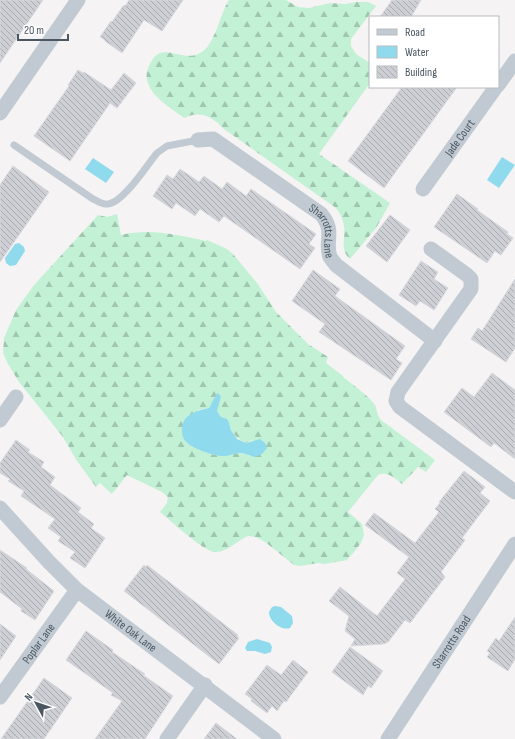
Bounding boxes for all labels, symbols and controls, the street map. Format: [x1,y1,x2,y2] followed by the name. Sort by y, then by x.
[18,16,68,42] scale bar
[369,16,499,88] legend
[24,23,44,38] text: 20 m
[405,25,425,40] text: Road
[405,45,429,60] text: Water
[405,65,437,80] text: Building
[441,116,478,160] street label: Jade Court
[306,200,337,260] street label: Sharrotts Lane
[102,606,160,655] street label: White Oak Lane
[429,613,474,671] street label: Sharrotts Road
[19,620,58,667] street label: Poplar Lane
[16,683,56,723] north arrow
[22,690,36,703] text: N

